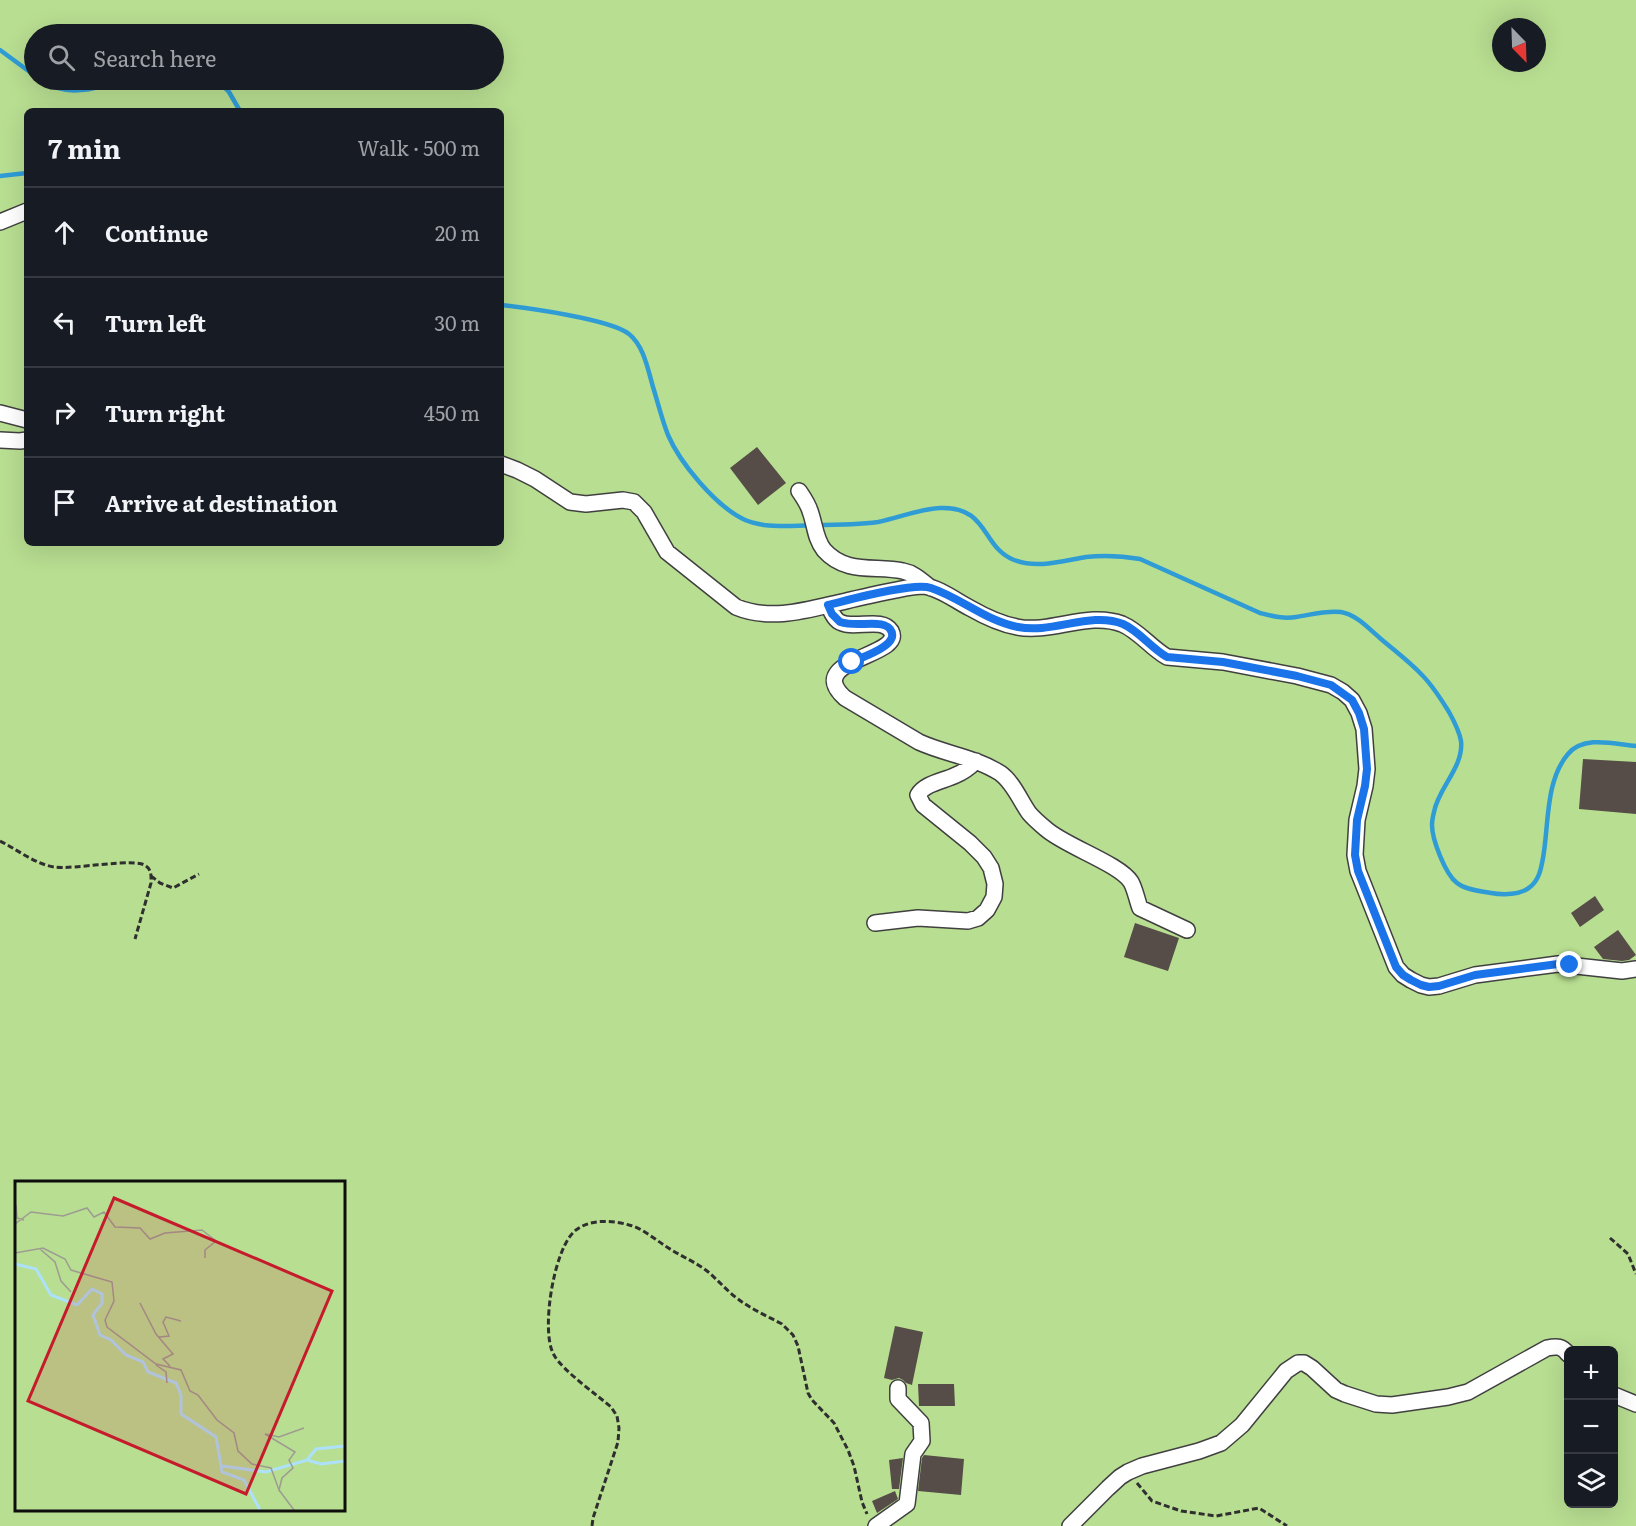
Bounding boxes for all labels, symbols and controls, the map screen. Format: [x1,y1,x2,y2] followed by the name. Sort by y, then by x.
[1492,18,1546,72] north arrow
[24,24,504,90] search box
[45,41,78,74] icon: search
[93,41,216,74] text: Search here
[48,128,121,167] text: 7 min
[357,132,480,162] text: Walk · 500 m
[48,216,81,249] icon: ahead
[105,216,208,249] text: Continue
[435,217,480,247] text: 20 m
[48,306,81,339] icon: left
[105,306,206,339] text: Turn left
[434,307,480,337] text: 30 m
[48,396,81,429] icon: right
[105,396,225,429] text: Turn right
[424,397,480,427] text: 450 m
[48,486,81,519] icon: arrive
[105,486,338,519] text: Arrive at destination
[838,648,864,674] route start
[1556,951,1582,977] route end
[15,1181,345,1511] inset map
[1564,1346,1618,1508] map controls
[1564,1346,1618,1400] button: +
[1564,1400,1618,1454] button: −
[1564,1454,1618,1508] button: layers

